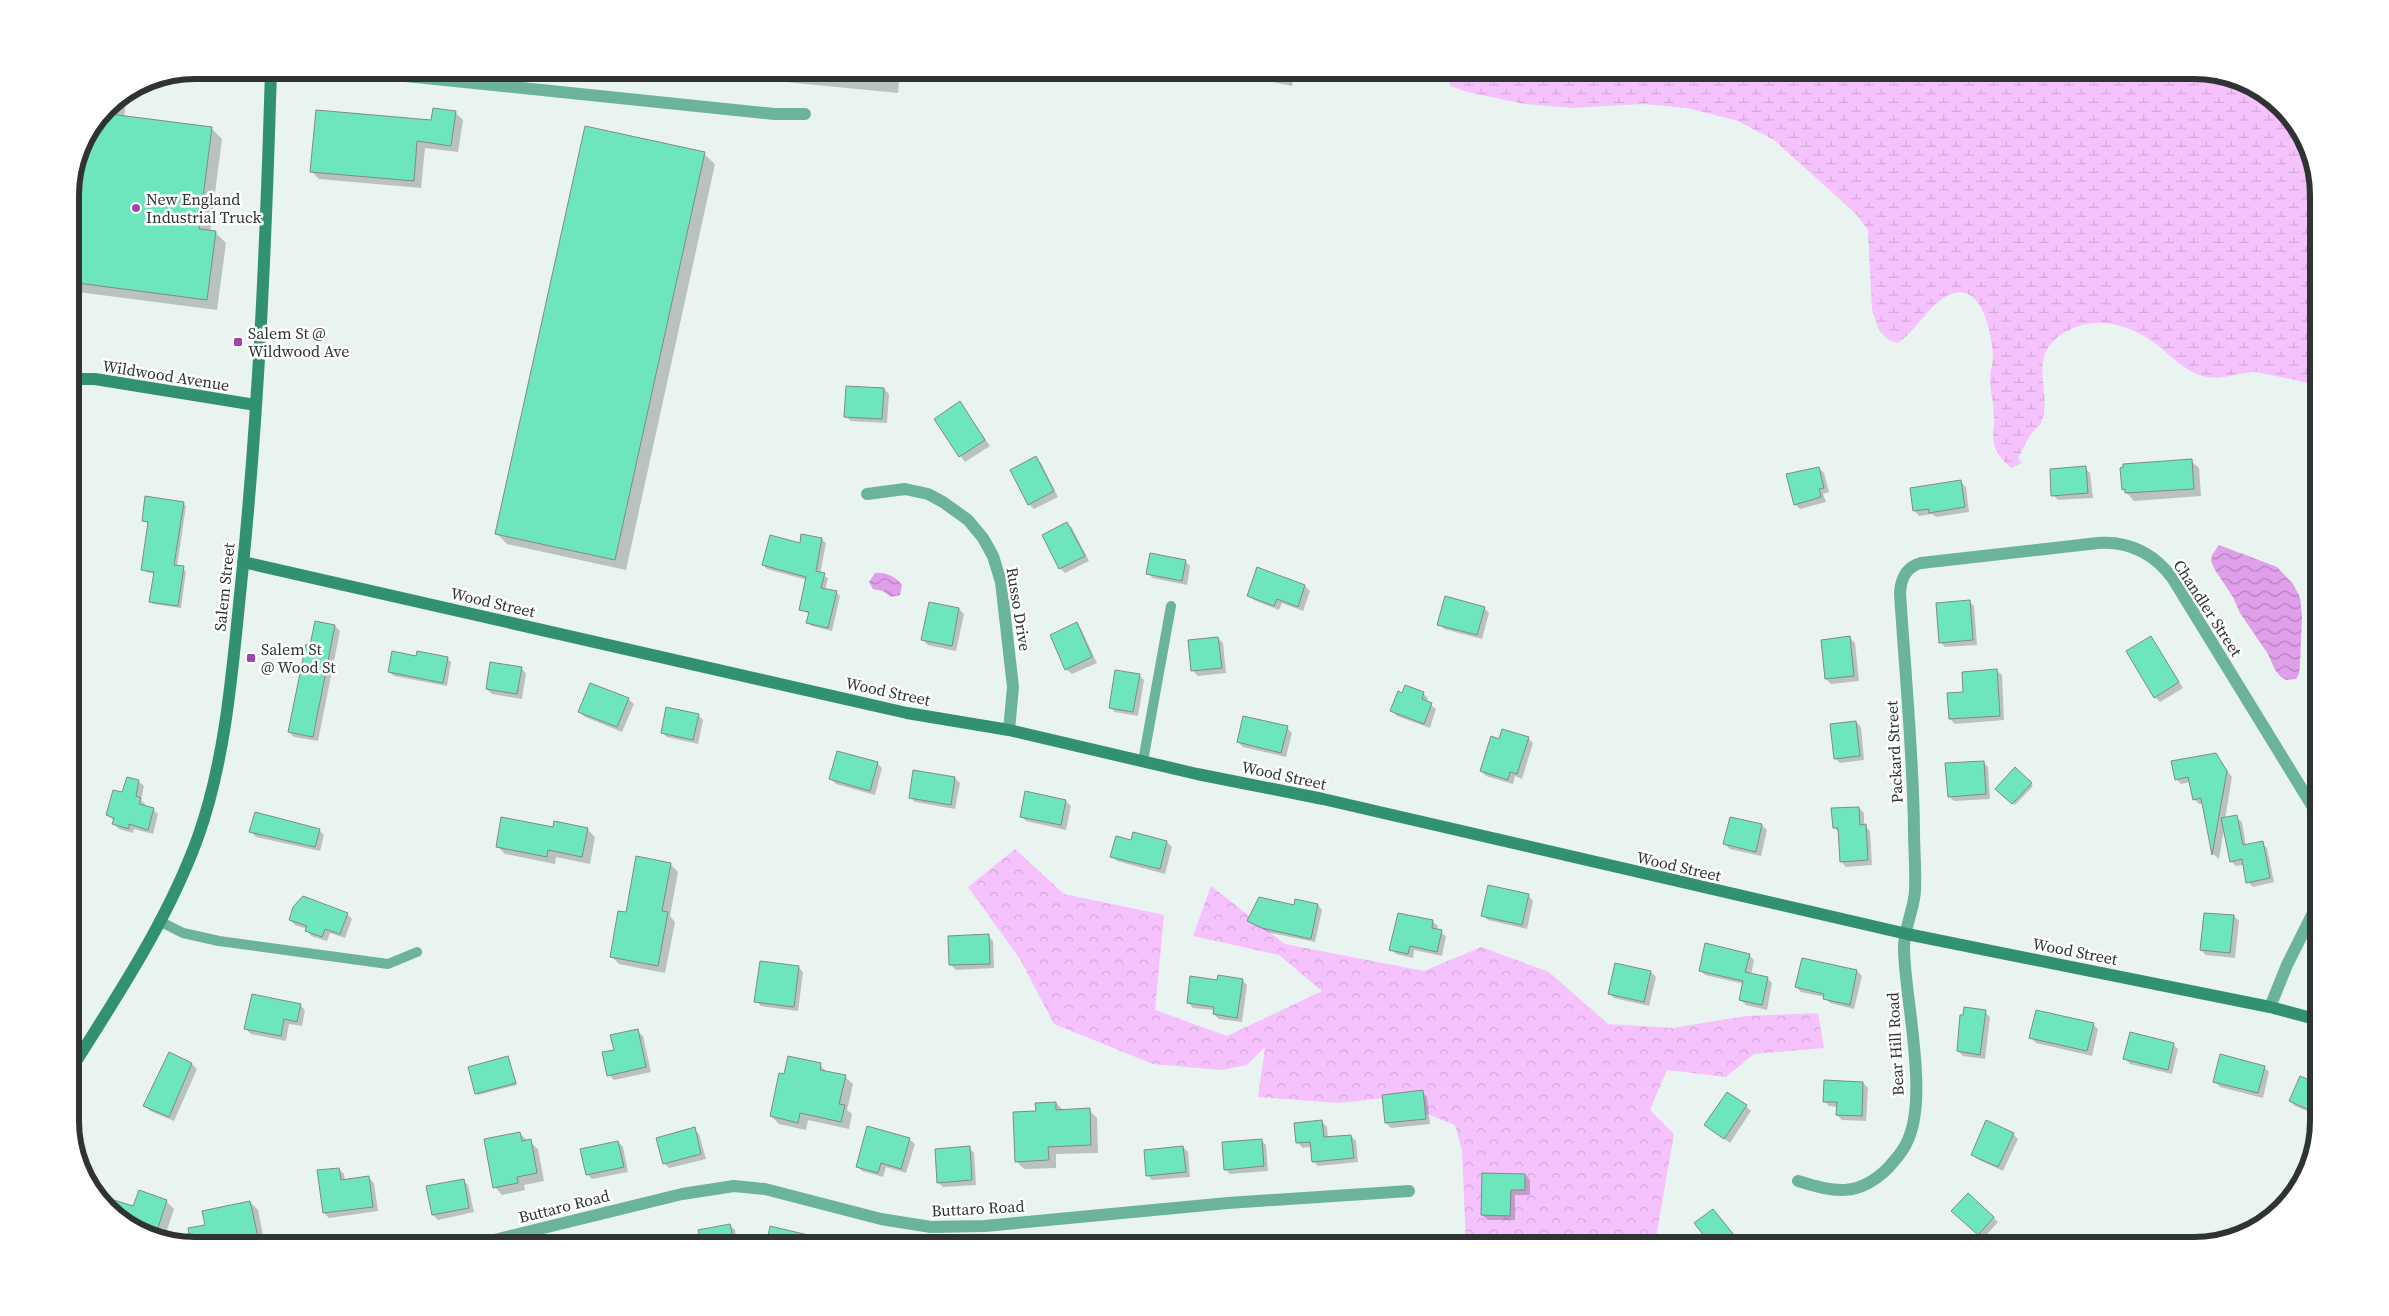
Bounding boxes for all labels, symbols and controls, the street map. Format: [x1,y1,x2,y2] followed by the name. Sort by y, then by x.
[146,188,262,228] place label: New England Industrial Truck
[130,202,142,214] marker: New England Industrial Truck
[248,322,349,362] place label: Salem St @ Wildwood Ave
[232,336,244,348] marker: Salem St @ Wildwood Ave
[101,354,231,396] street label: Wildwood Avenue
[208,541,240,632] street label: Salem Street
[2168,555,2248,661] street label: Chandler Street
[1002,566,1036,652] street label: Russo Drive
[449,582,538,623] street label: Wood Street
[261,638,336,678] place label: Salem St @ Wood St
[245,652,257,664] marker: Salem St @ Wood St
[844,671,933,711] street label: Wood Street
[1880,699,1908,804] street label: Packard Street
[1240,755,1329,795] street label: Wood Street
[1635,846,1724,887] street label: Wood Street
[2031,932,2120,970] street label: Wood Street
[1881,992,1909,1096] street label: Bear Hill Road
[516,1184,612,1228] street label: Buttaro Road
[931,1195,1025,1221] street label: Buttaro Road

